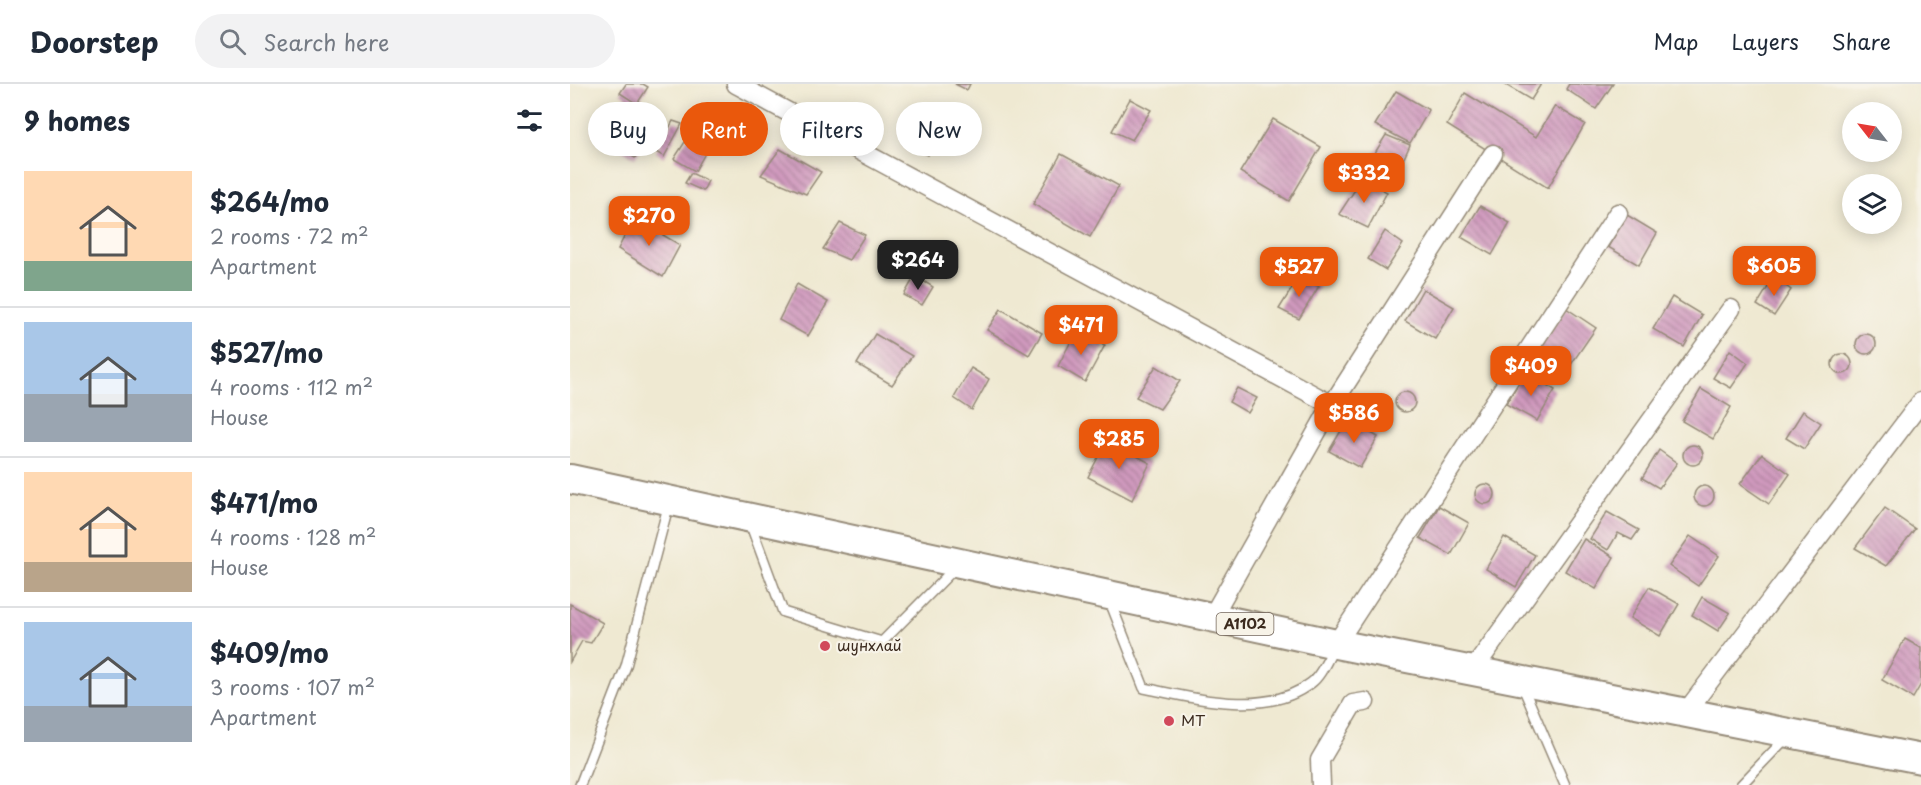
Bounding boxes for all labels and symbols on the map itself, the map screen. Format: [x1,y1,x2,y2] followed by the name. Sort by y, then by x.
[1842,102,1902,162] north arrow
[1328,153,1400,204] pin: $332
[613,196,685,247] pin: $270
[882,240,954,291] pin: $264
[1738,246,1810,297] pin: $605
[1263,247,1335,298] pin: $527
[1045,305,1117,356] pin: $471
[1495,346,1567,397] pin: $409
[1318,393,1390,444] pin: $586
[1083,419,1155,470] pin: $285
[1216,613,1274,635] road number: A1102
[837,633,902,656] place label: шунхлай
[818,639,832,653] marker: шунхлай
[1181,708,1206,731] place label: МТ
[1162,714,1176,728] marker: МТ

